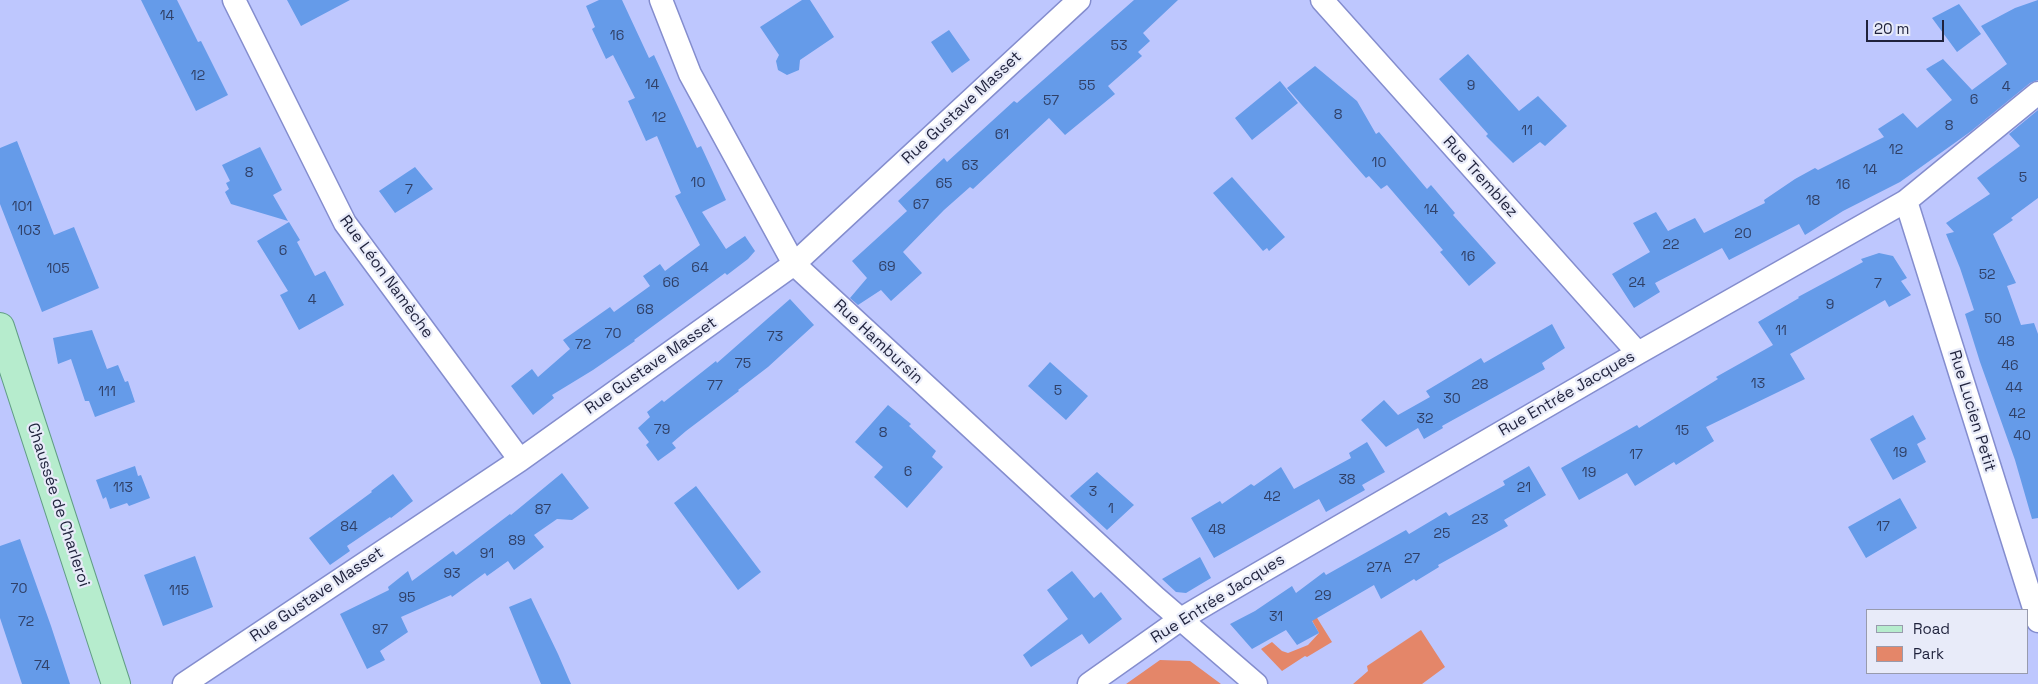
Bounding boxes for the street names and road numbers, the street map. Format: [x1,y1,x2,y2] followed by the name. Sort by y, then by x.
[898,48,1026,168] street label: Rue Gustave Masset
[1439,133,1521,221] street label: Rue Tremblez
[335,212,437,342] street label: Rue Léon Namèche
[829,296,927,388] street label: Rue Hambursin
[581,313,721,419] street label: Rue Gustave Masset
[1496,347,1638,441] street label: Rue Entrée Jacques
[1944,348,2000,474] street label: Rue Lucien Petit
[22,421,94,589] street label: Chaussée de Charleroi
[247,543,387,647] street label: Rue Gustave Masset
[1148,550,1288,648] street label: Rue Entrée Jacques

